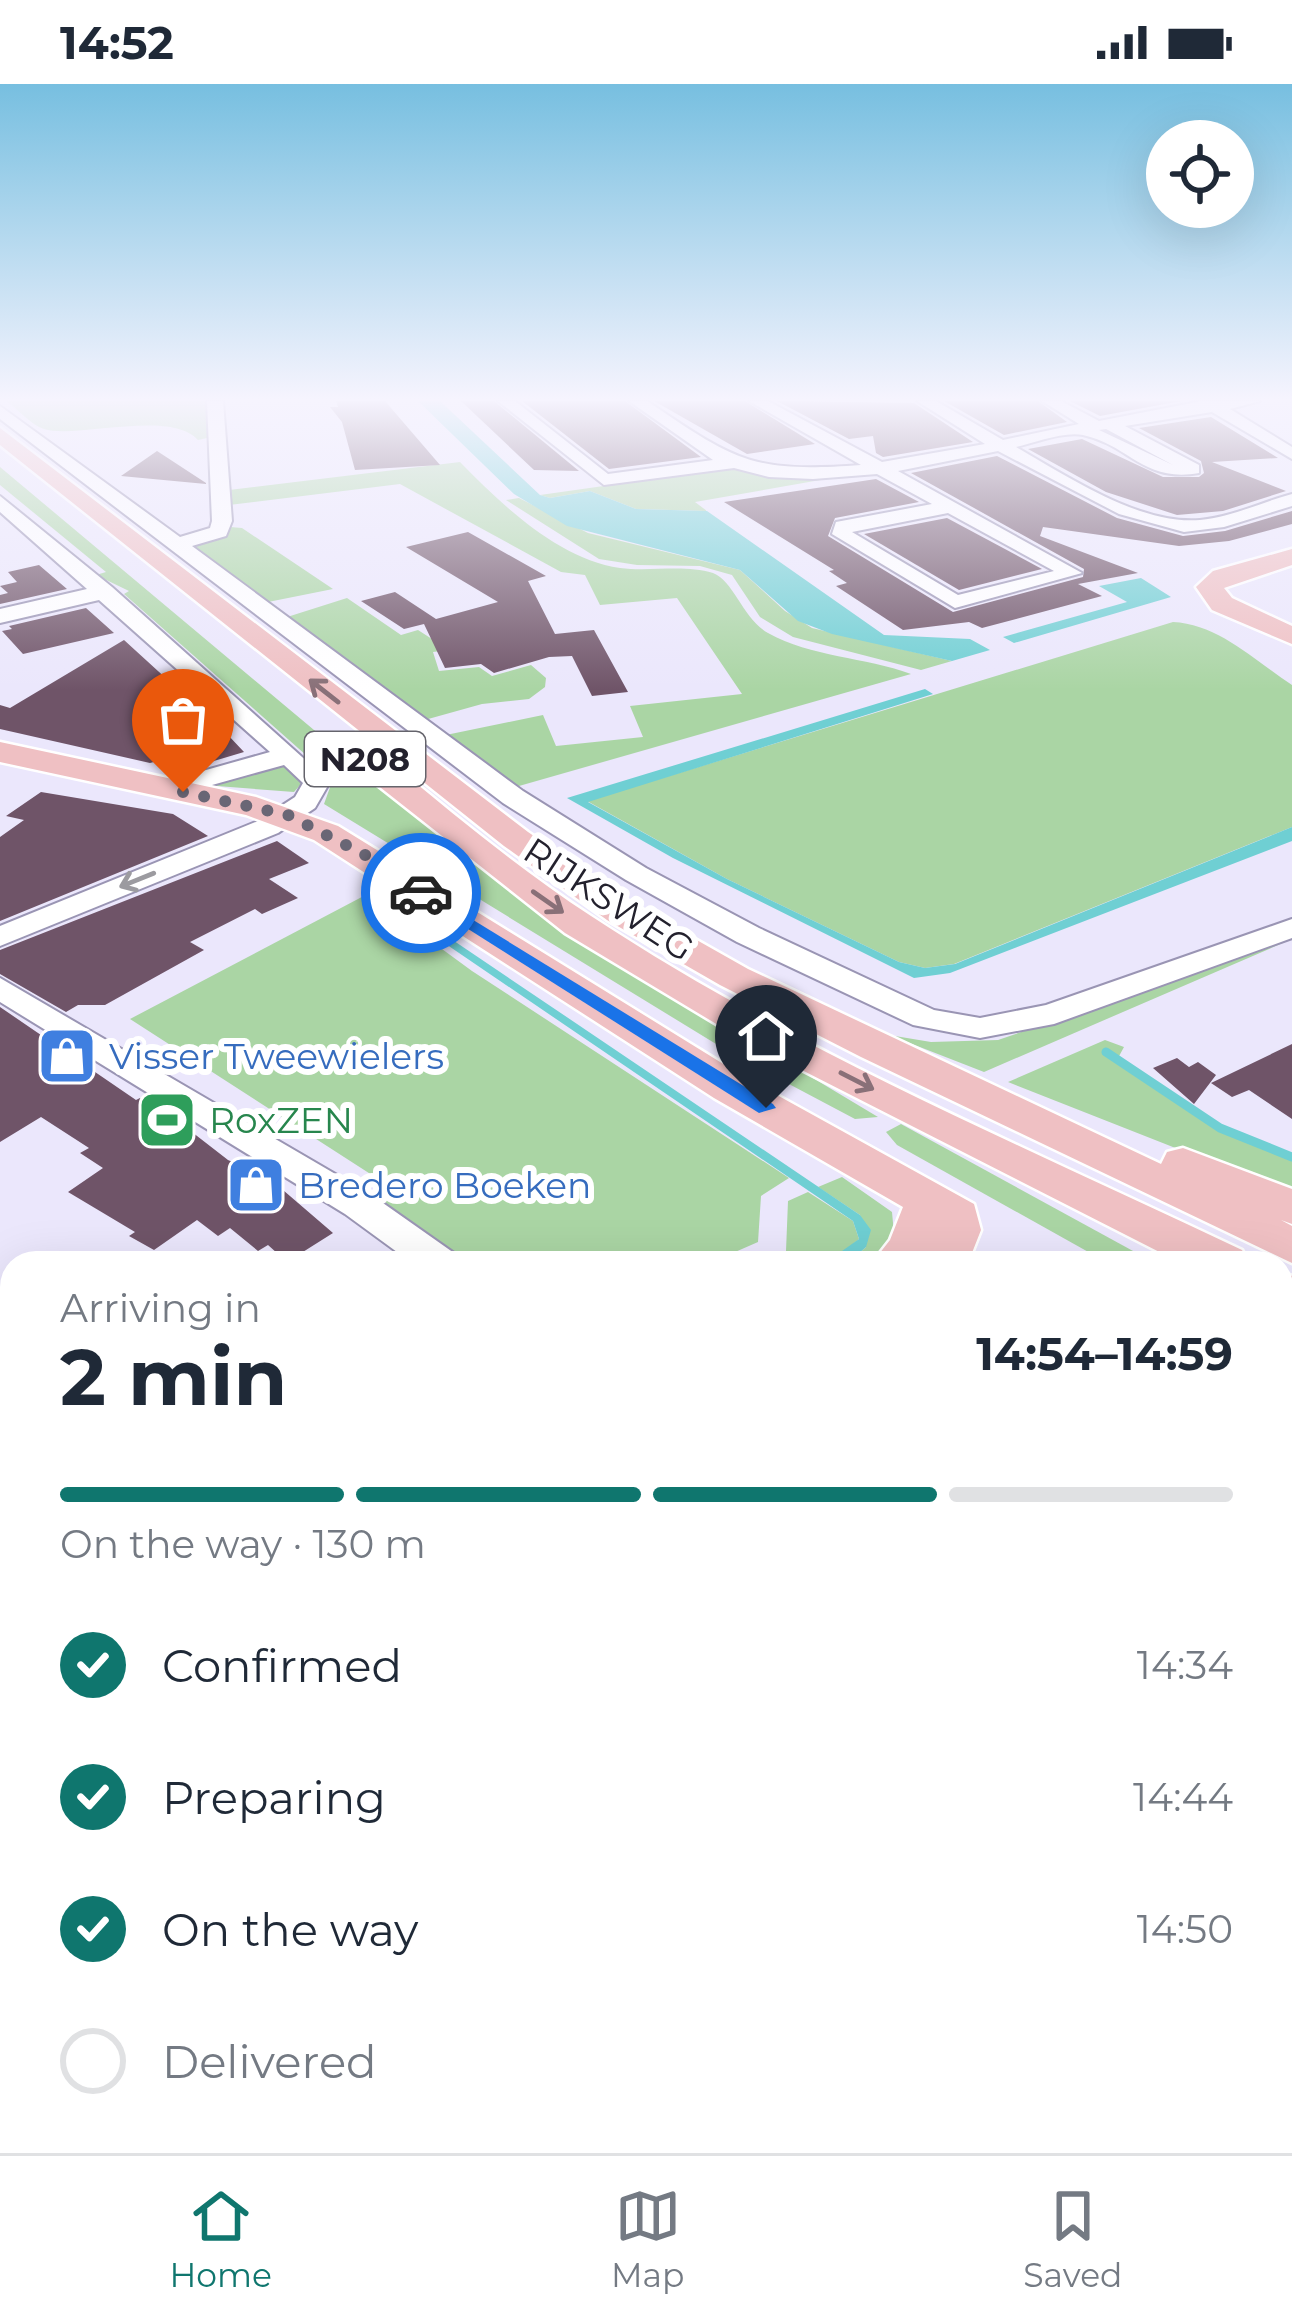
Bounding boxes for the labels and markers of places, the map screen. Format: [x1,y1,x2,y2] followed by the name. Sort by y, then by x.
[132,669,234,792] pin
[715,985,817,1108] pin
[36,1025,98,1087] shop icon: Visser Tweewielers
[109,1034,444,1078] place label: Visser Tweewielers
[136,1089,198,1151] sports icon: RoxZEN
[209,1098,353,1142] place label: RoxZEN
[225,1154,287,1216] shop icon: Bredero Boeken
[298,1163,591,1207] place label: Bredero Boeken

